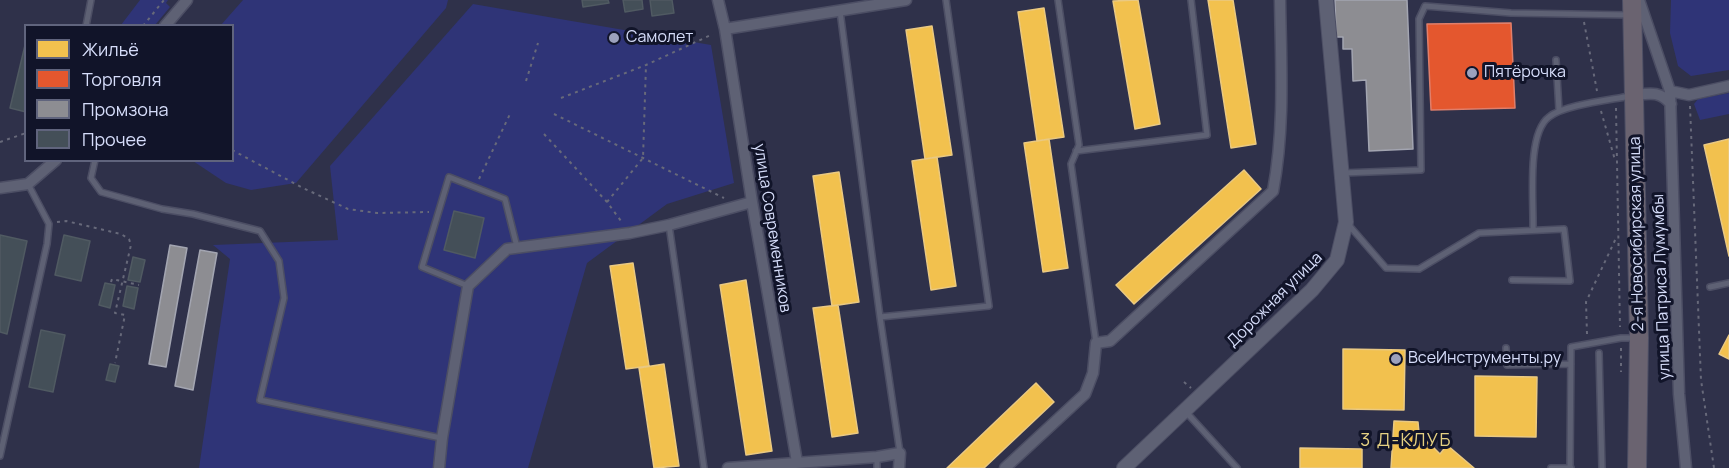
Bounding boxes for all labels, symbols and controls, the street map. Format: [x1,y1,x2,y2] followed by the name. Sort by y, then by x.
[24,24,234,162] legend
[626,28,693,48] place label: Самолет
[607,31,621,45] marker: Самолет
[82,37,139,61] text: Жильё
[1484,63,1566,83] place label: Пятёрочка
[1465,66,1479,80] marker: Пятёрочка
[82,67,161,91] text: Торговля
[82,97,169,121] text: Промзона
[82,127,147,151] text: Прочее
[1626,136,1648,332] street label: 2-я Новосибирская улица
[749,142,795,314] street label: улица Современников
[1649,194,1675,380] street label: улица Патриса Лумумбы
[1223,248,1327,352] street label: Дорожная улица
[1408,349,1561,369] place label: ВсеИнструменты.ру
[1389,352,1403,366] marker: ВсеИнструменты.ру
[1360,430,1452,452] district label: 3 Д-КЛУБ

